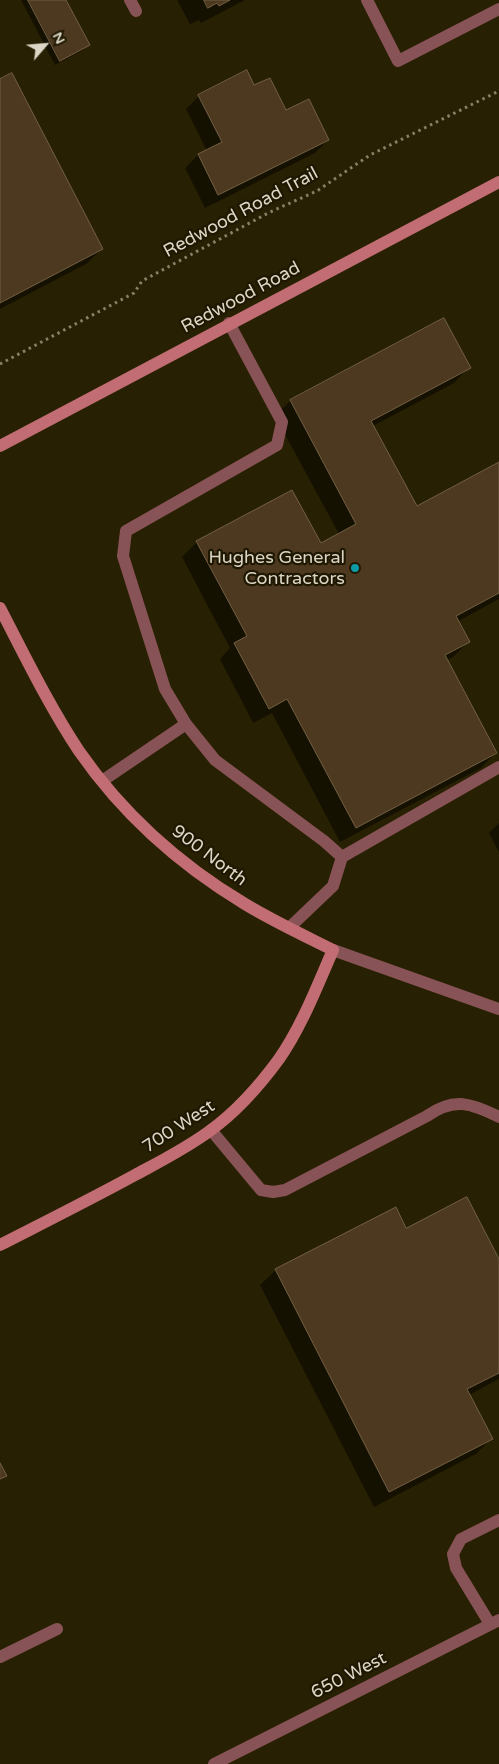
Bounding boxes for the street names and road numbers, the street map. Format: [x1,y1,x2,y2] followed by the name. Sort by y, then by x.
[160,163,322,263] street label: Redwood Road Trail
[178,258,304,338] street label: Redwood Road
[167,821,251,891] street label: 900 North
[139,1096,219,1158] street label: 700 West
[308,1648,390,1704] street label: 650 West

